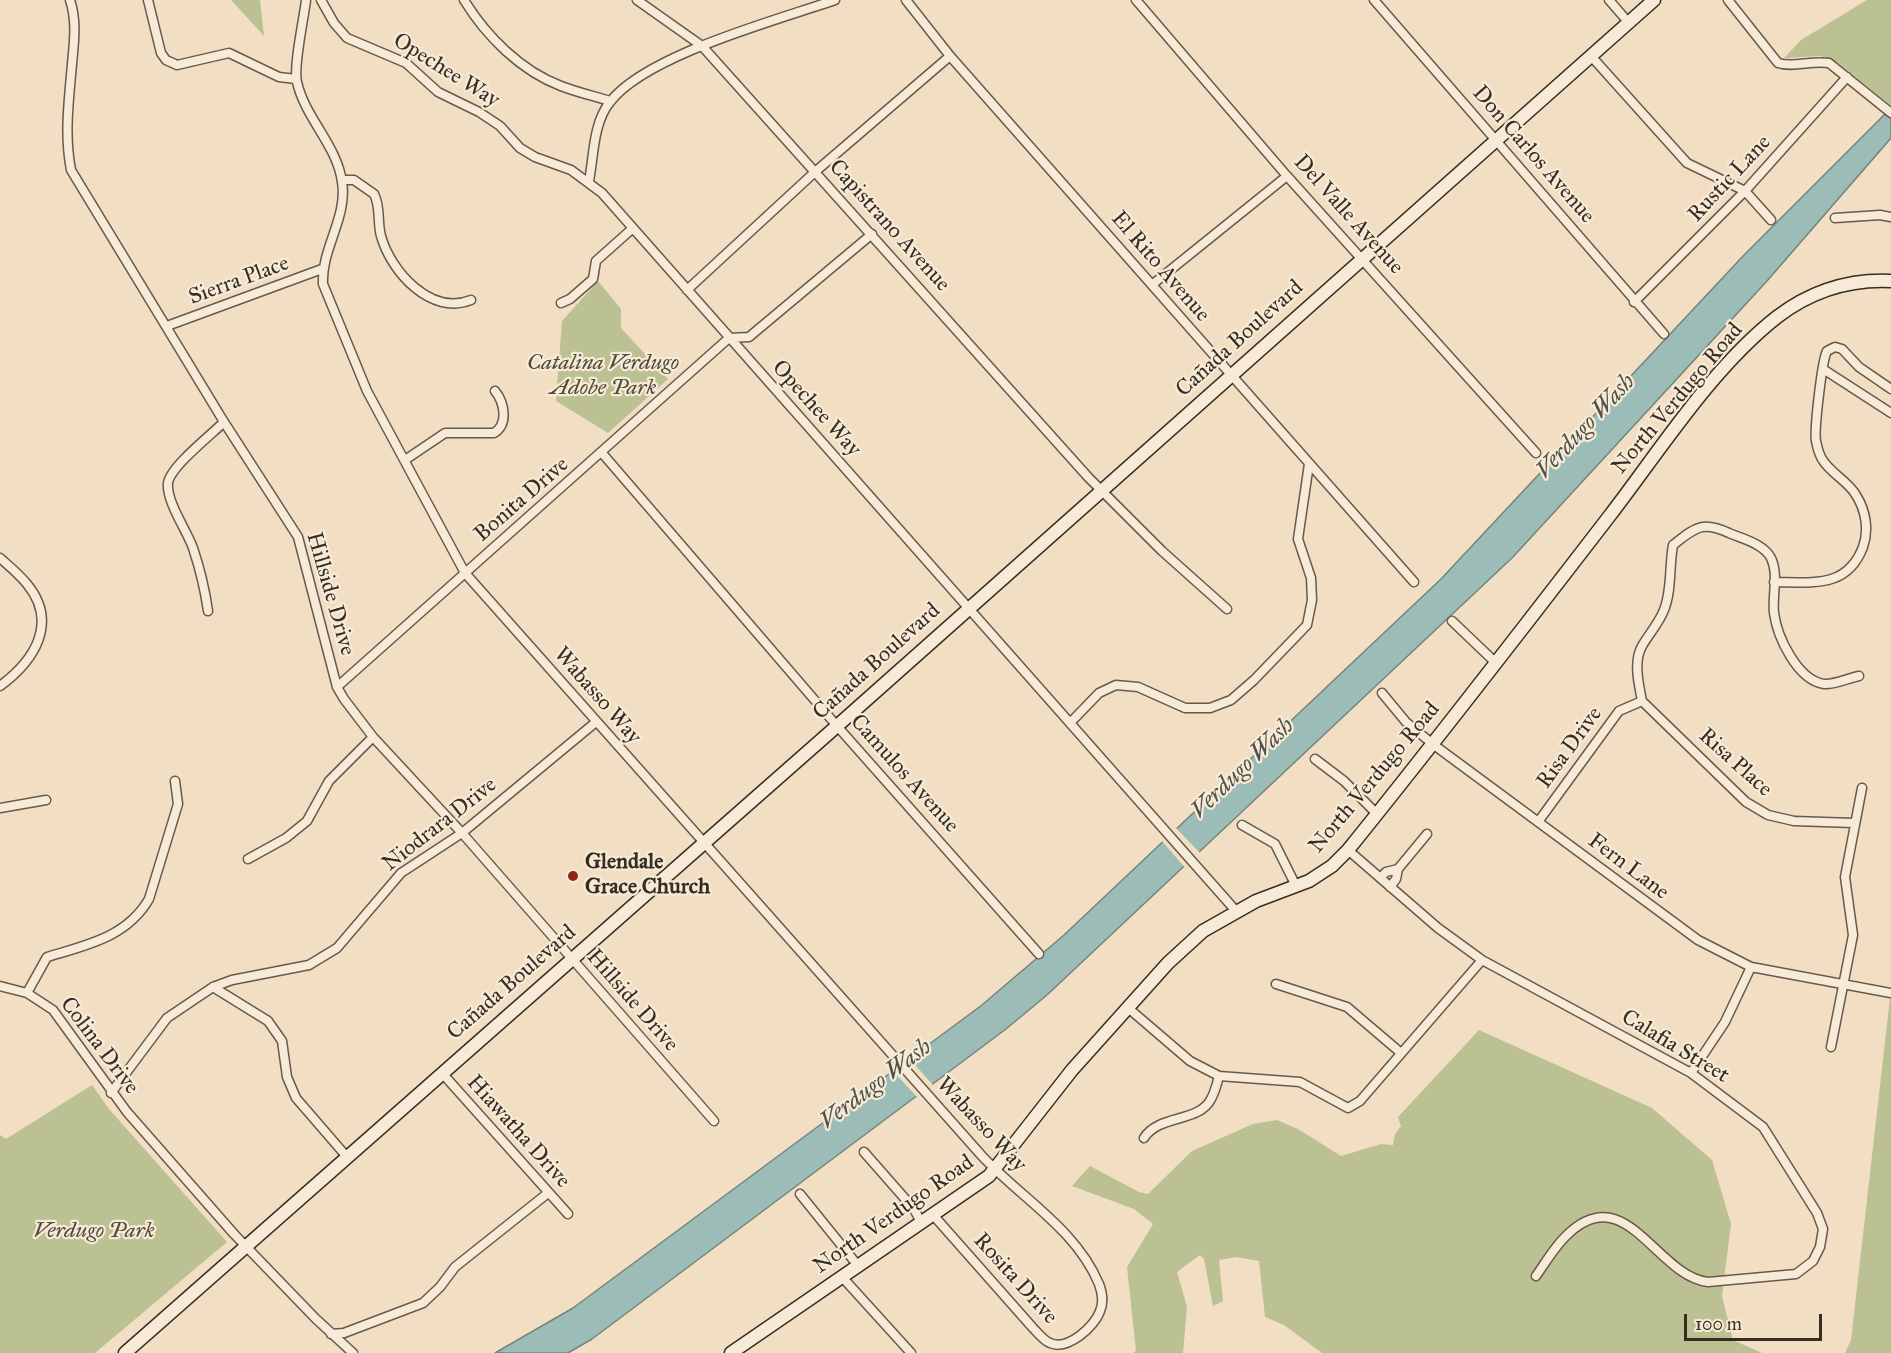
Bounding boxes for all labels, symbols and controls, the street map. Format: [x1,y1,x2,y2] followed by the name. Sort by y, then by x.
[388,28,504,114] street label: Opechee Way
[1466,81,1600,229] street label: Don Carlos Avenue
[1683,130,1777,228] street label: Rustic Lane
[1287,150,1409,280] street label: Del Valle Avenue
[823,155,955,297] street label: Capistrano Avenue
[1105,206,1215,328] street label: El Rito Avenue
[185,251,293,311] street label: Sierra Place
[1171,275,1309,403] street label: Cañada Boulevard
[1607,318,1749,480] street label: North Verdugo Road
[527,351,679,402] park label: Catalina Verdugo Adobe Park
[766,355,866,463] street label: Opechee Way
[1530,369,1642,485] water label: Verdugo Wash
[469,452,575,548] street label: Bonita Drive
[300,529,360,659] street label: Hillside Drive
[808,598,946,726] street label: Cañada Boulevard
[548,642,646,750] street label: Wabasso Way
[1304,697,1446,859] street label: North Verdugo Road
[1532,702,1608,794] street label: Risa Drive
[844,709,964,839] street label: Camulos Avenue
[1185,712,1301,826] water label: Verdugo Wash
[1693,723,1777,803] street label: Risa Place
[378,772,502,878] street label: Niodrara Drive
[1582,828,1674,906] street label: Fern Lane
[585,850,710,902] place label: Glendale Grace Church
[566,869,580,883] marker: Glendale Grace Church
[442,920,582,1046] street label: Cañada Boulevard
[580,944,684,1058] street label: Hillside Drive
[54,992,144,1100] street label: Colina Drive
[1616,1005,1734,1089] street label: Calafia Street
[814,1033,938,1137] water label: Verdugo Wash
[460,1070,576,1194] street label: Hiawatha Drive
[930,1072,1032,1178] street label: Wabasso Way
[809,1150,979,1280] street label: North Verdugo Road
[33,1219,155,1245] park label: Verdugo Park
[967,1228,1063,1330] street label: Rosita Drive
[1687,1302,1825,1340] scale bar
[1695,1313,1742,1335] text: 100 m

